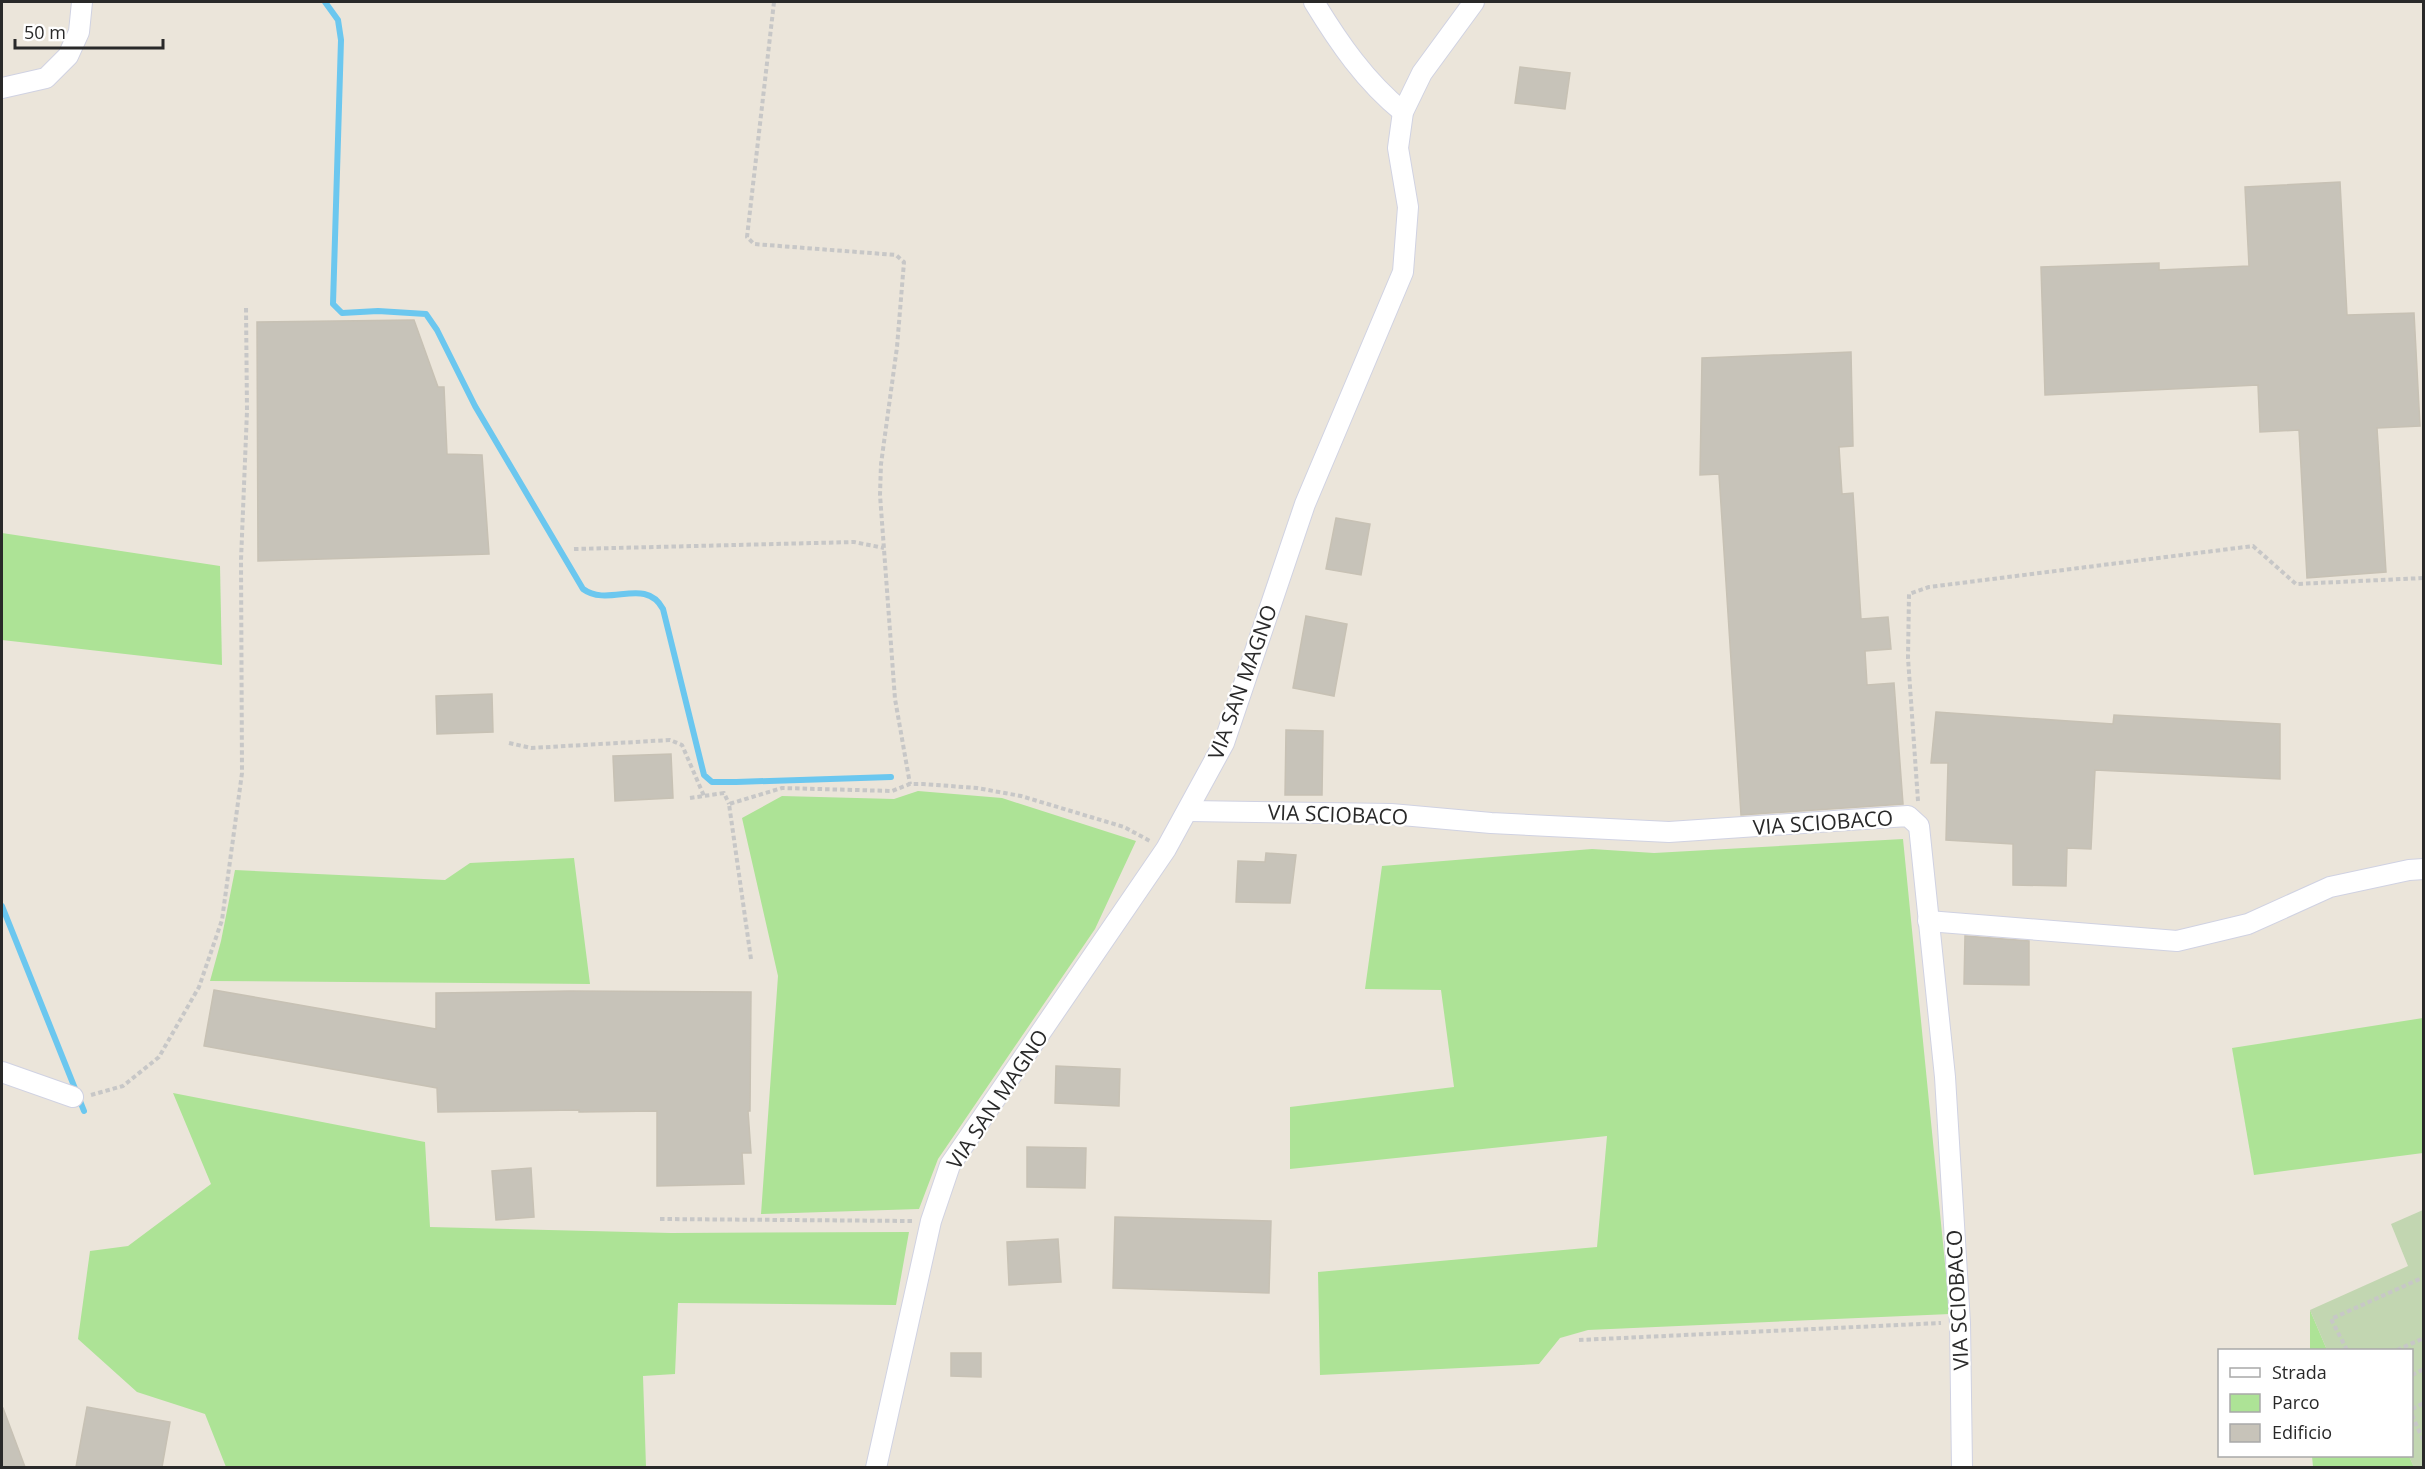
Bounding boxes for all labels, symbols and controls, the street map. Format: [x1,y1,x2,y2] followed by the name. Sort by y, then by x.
[15,12,164,50] scale bar
[24,20,66,44] text: 50 m
[1201,601,1283,763] street label: VIA SAN MAGNO
[1267,798,1409,830] street label: VIA SCIOBACO
[1752,803,1894,841] street label: VIA SCIOBACO
[940,1024,1054,1174] street label: VIA SAN MAGNO
[1939,1229,1975,1371] street label: VIA SCIOBACO
[2218,1349,2413,1457] legend
[2272,1360,2327,1384] text: Strada
[2272,1390,2320,1414] text: Parco
[2272,1420,2332,1444] text: Edificio

